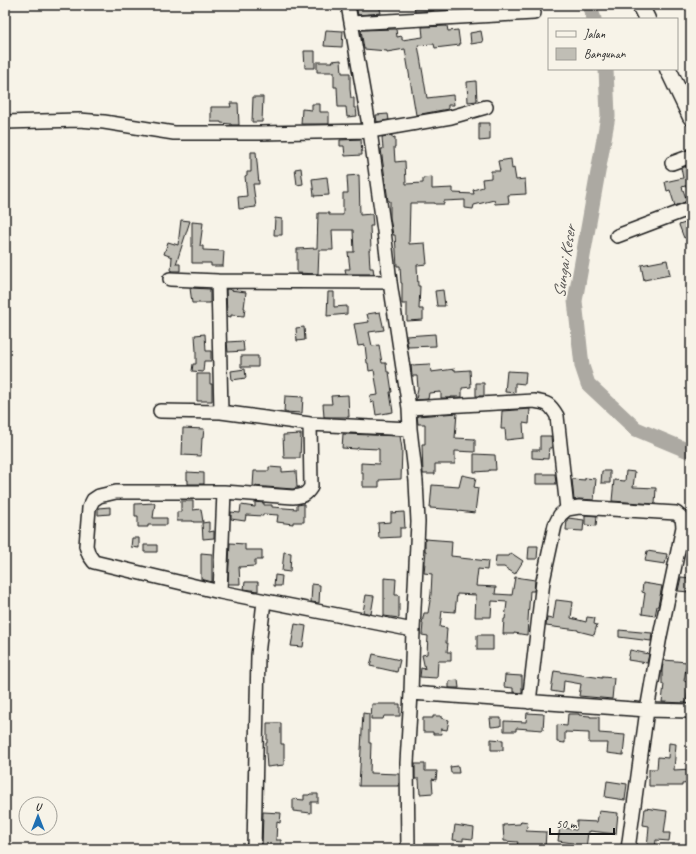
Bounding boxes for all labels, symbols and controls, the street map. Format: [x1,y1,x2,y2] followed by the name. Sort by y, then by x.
[548,18,678,70] legend
[583,26,606,42] text: Jalan
[584,46,626,62] text: Bangunan
[548,222,581,300] water label: Sungai Keser
[18,796,58,836] north arrow
[35,799,43,813] text: U
[550,810,614,836] scale bar
[556,816,578,832] text: 50 m

